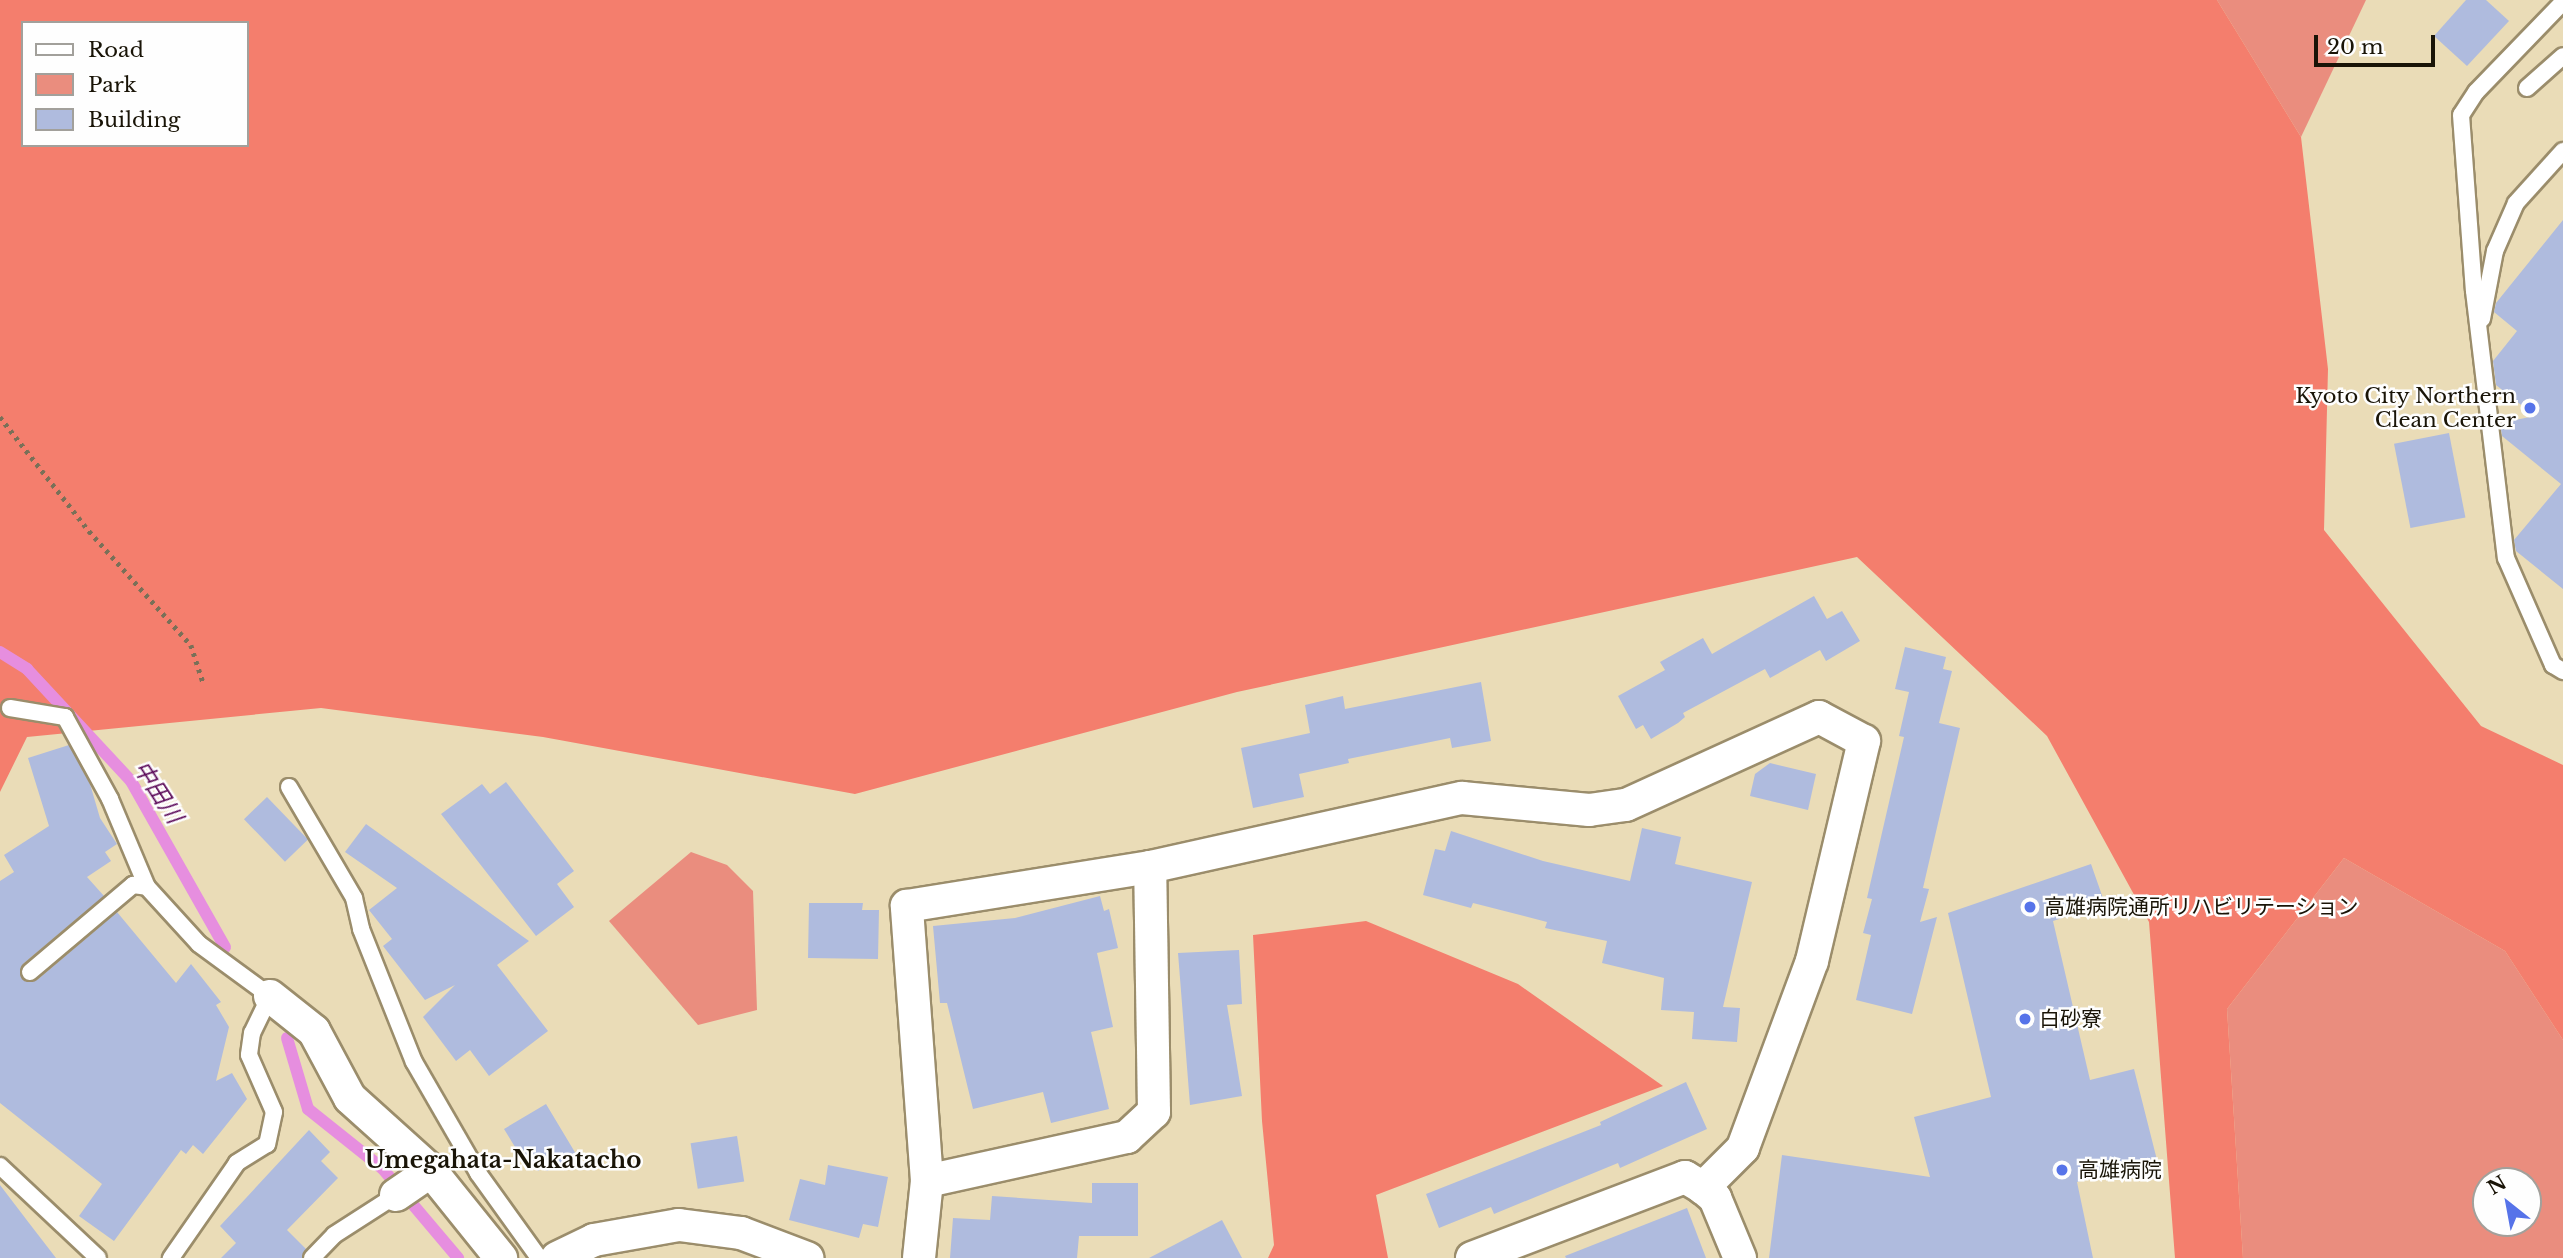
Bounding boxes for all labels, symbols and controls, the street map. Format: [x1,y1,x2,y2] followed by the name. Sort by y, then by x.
[21,21,248,147] legend
[2318,21,2439,65] scale bar
[2327,34,2384,60] text: 20 m
[88,37,144,63] text: Road
[88,72,137,98] text: Park
[88,107,180,133] text: Building
[2295,383,2516,433] place label: Kyoto City Northern Clean Center
[2522,400,2538,416] marker: Kyoto City Northern Clean Center
[128,756,188,828] water label: 中田川
[2044,894,2359,920] place label: 高雄病院通所リハビリテーション
[2022,899,2038,915] marker: 高雄病院通所リハビリテーション
[2039,1006,2102,1032] place label: 白砂寮
[2017,1011,2033,1027] marker: 白砂寮
[365,1146,641,1174] district label: Umegahata-Nakatacho
[2078,1157,2162,1183] place label: 高雄病院
[2052,1160,2072,1180] marker: 高雄病院
[2472,1167,2542,1237] north arrow
[2483,1171,2511,1200] text: N

